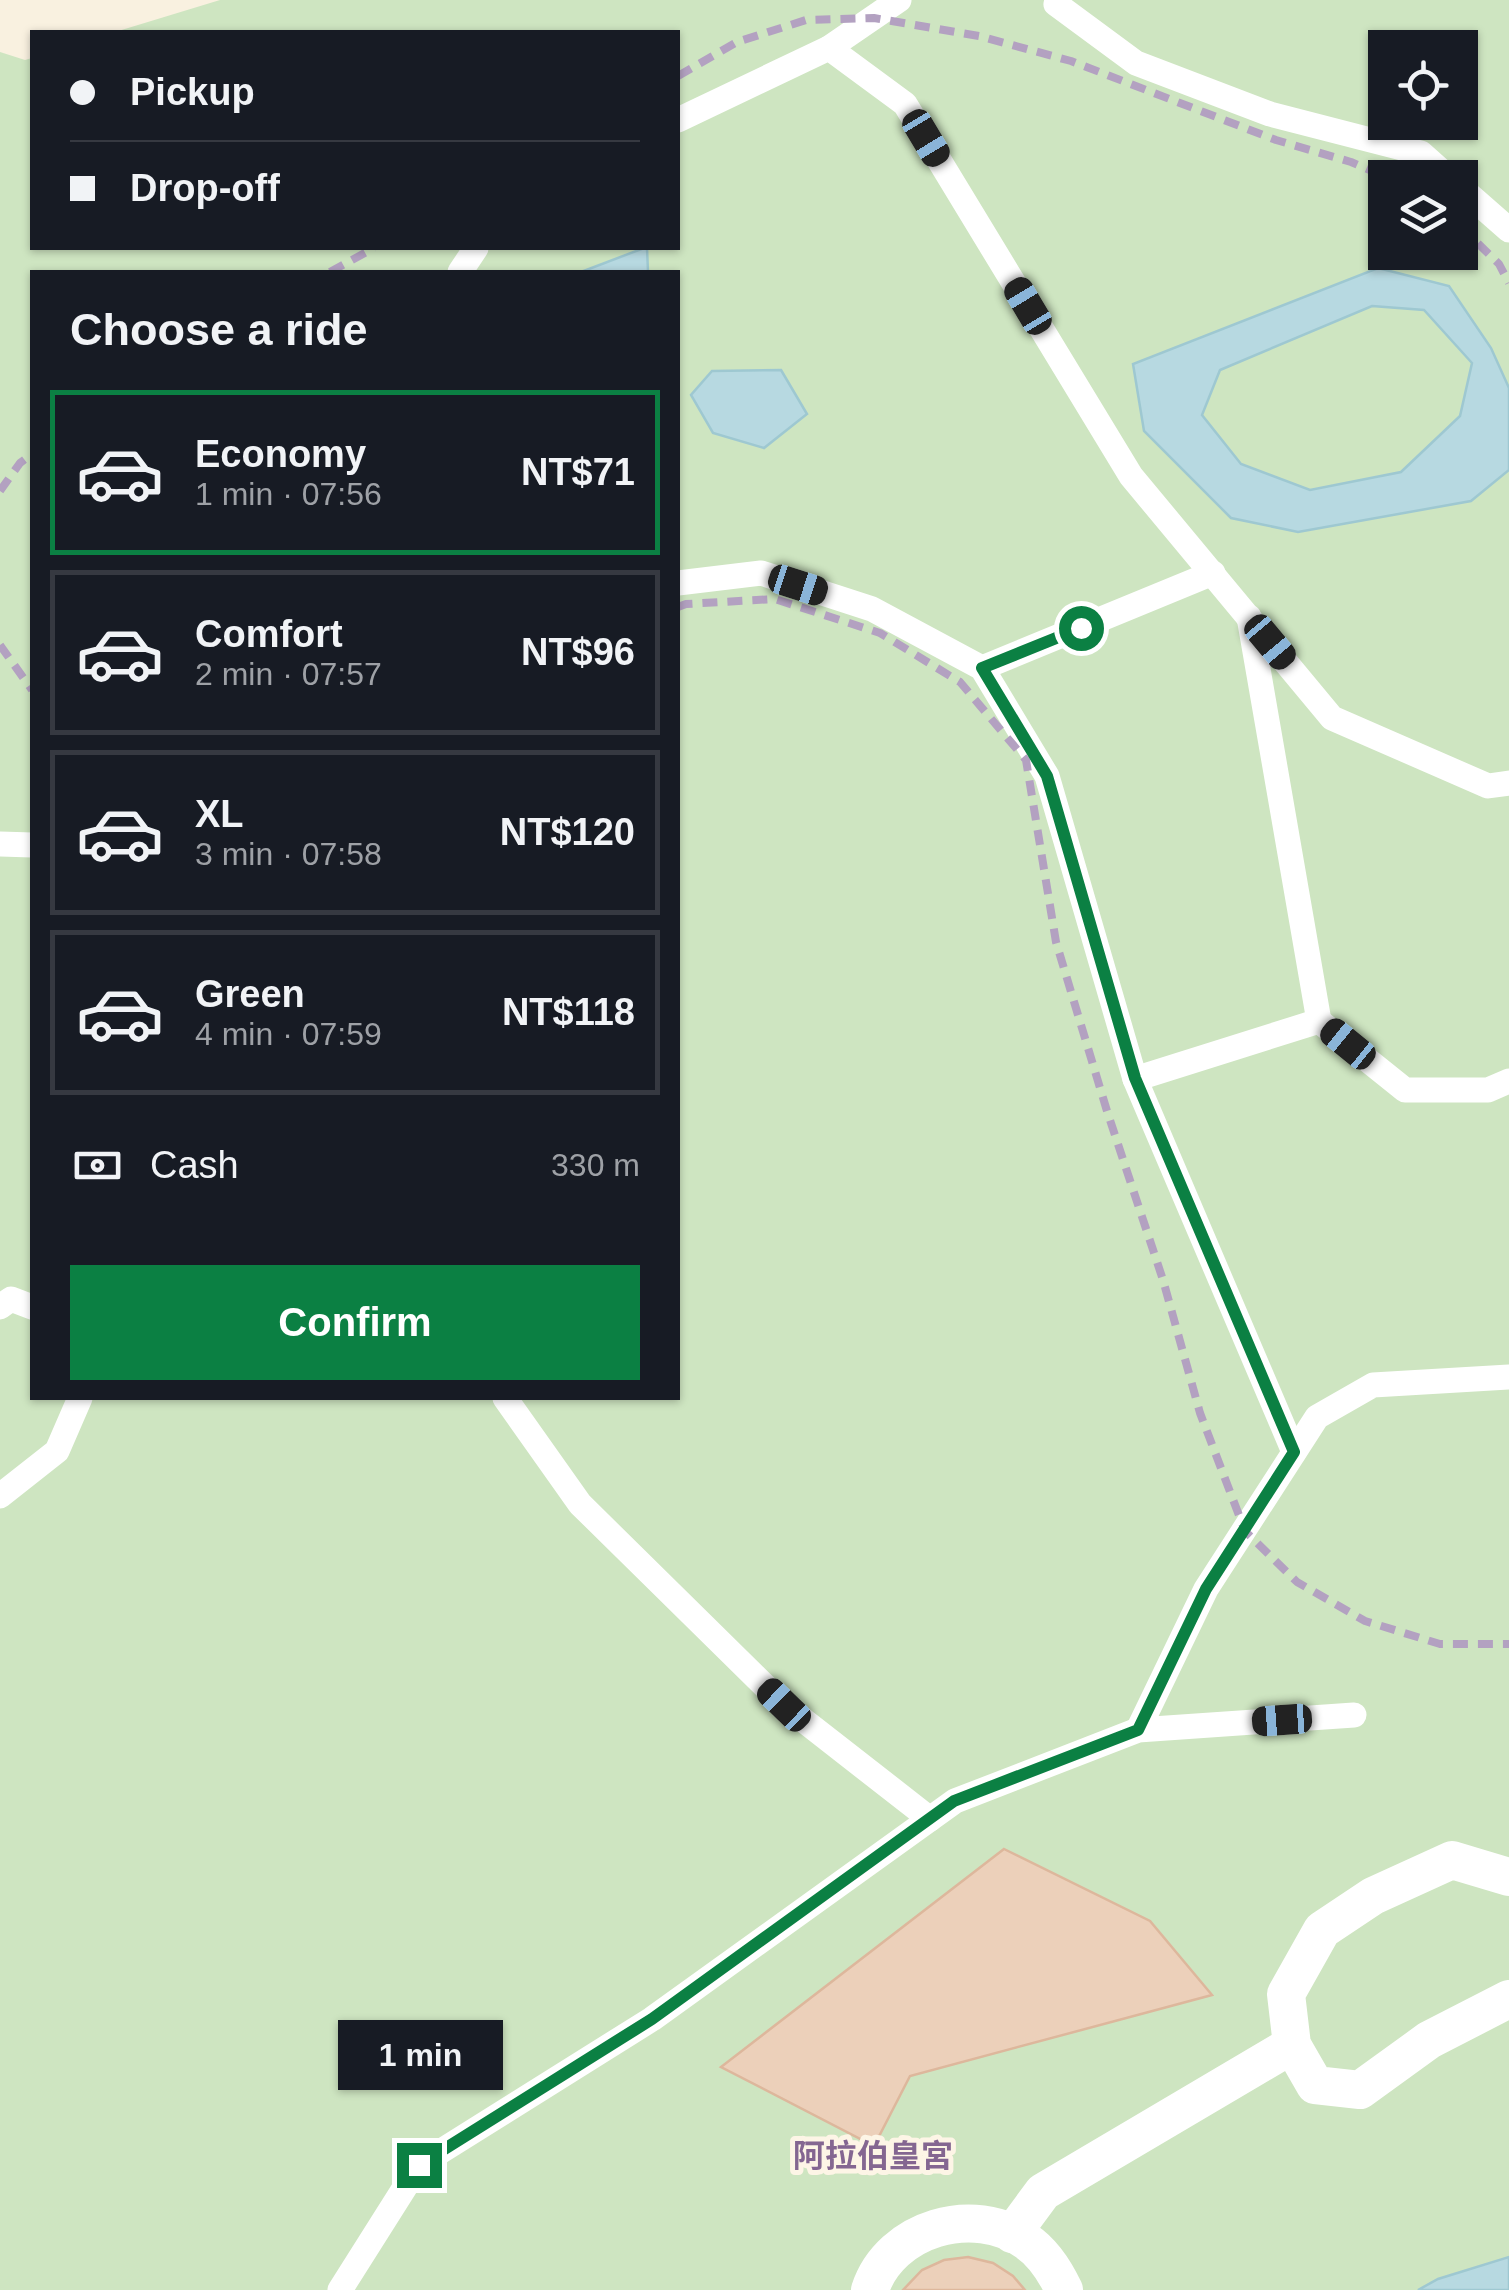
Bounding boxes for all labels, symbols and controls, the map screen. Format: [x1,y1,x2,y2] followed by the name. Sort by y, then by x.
[1368,30,1478,270] map controls
[1368,30,1478,140] button: locate
[130,71,255,113] text: Pickup
[898,105,954,171] car
[1368,160,1478,270] button: layers
[130,167,280,209] text: Drop-off
[1000,273,1056,339] car
[70,304,368,355] text: Choose a ride
[75,428,165,518] icon: car
[195,433,366,475] text: Economy
[521,451,635,493] text: NT$71
[195,476,382,512] text: 1 min · 07:56
[765,561,831,609] car
[1059,606,1104,651] route start
[75,608,165,698] icon: car
[1239,609,1301,675] car
[195,613,343,655] text: Comfort
[521,631,635,673] text: NT$96
[195,656,382,692] text: 2 min · 07:57
[75,788,165,878] icon: car
[195,793,244,835] text: XL
[500,811,635,853] text: NT$120
[195,836,382,872] text: 3 min · 07:58
[75,968,165,1058] icon: car
[195,973,305,1015] text: Green
[502,991,635,1033] text: NT$118
[1315,1013,1381,1075] car
[195,1016,382,1052] text: 4 min · 07:59
[70,1138,125,1193] icon: cash
[150,1144,239,1186] text: Cash
[551,1147,640,1183] text: 330 m
[70,1265,640,1380] button: Confirm
[752,1673,816,1737] car
[1251,1703,1313,1737] car
[336,2020,502,2090] callout: 1 min
[379,2037,462,2073] text: 1 min
[793,2138,953,2174] district label: 阿拉伯皇宮
[397,2143,442,2188] route end

